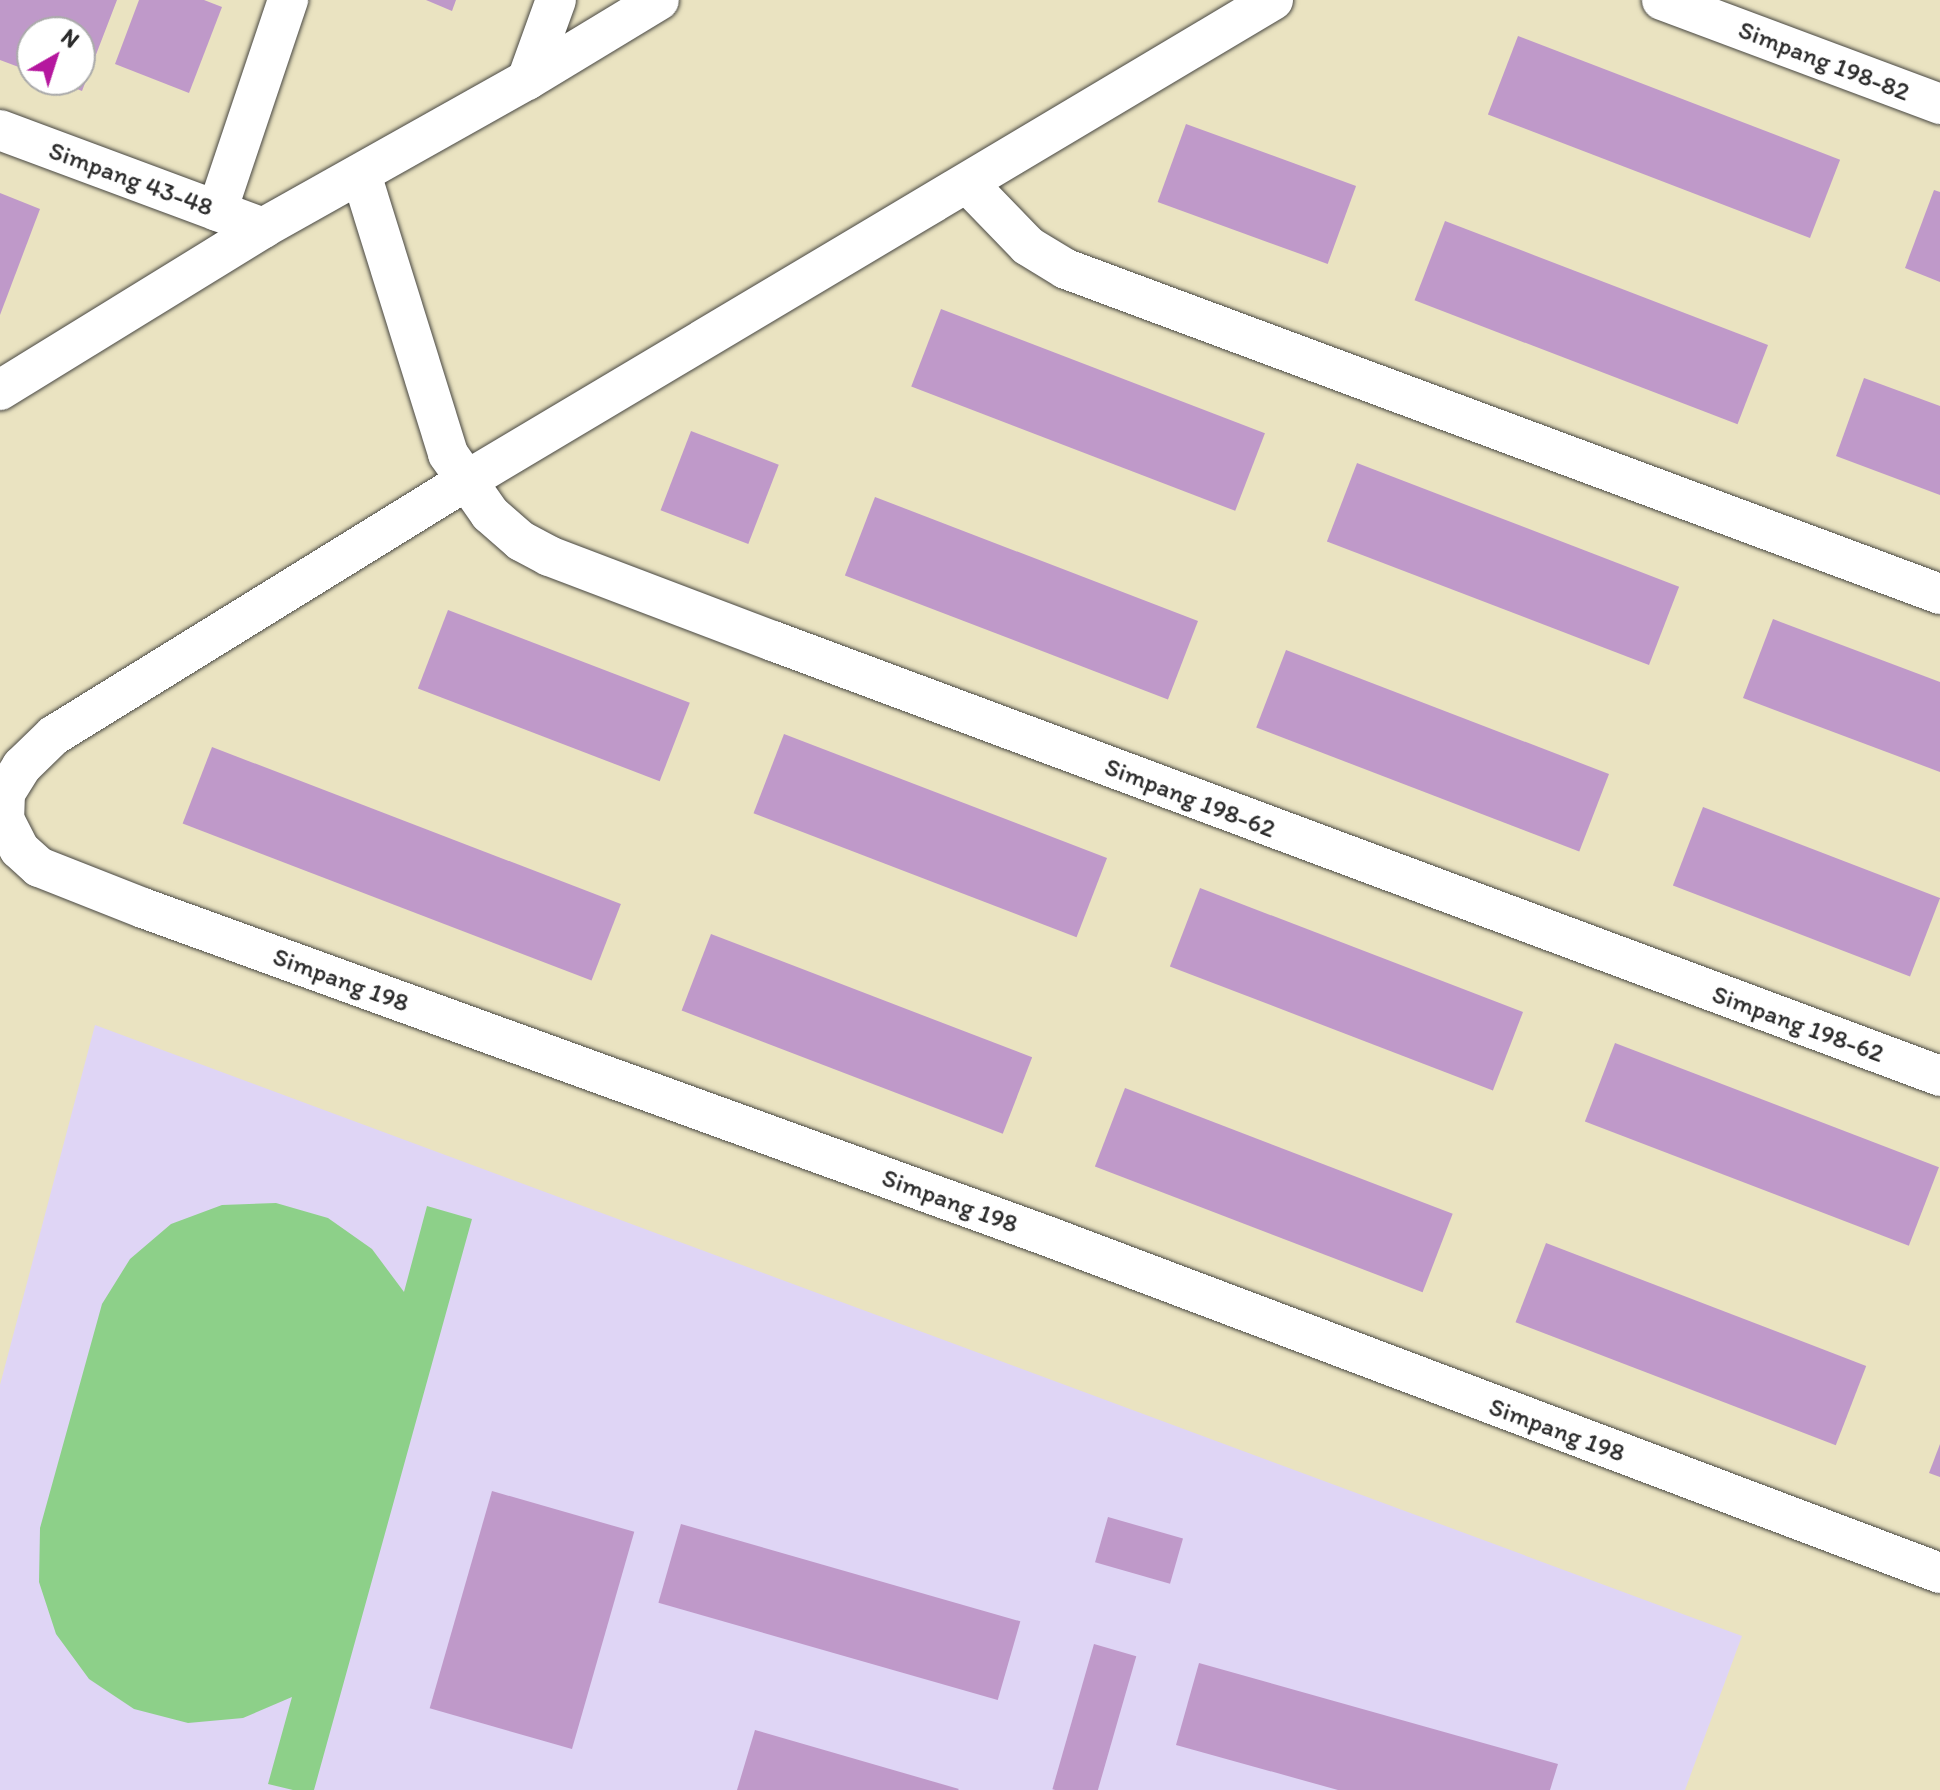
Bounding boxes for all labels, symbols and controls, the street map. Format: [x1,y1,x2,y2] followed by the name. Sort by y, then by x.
[1734,14,1914,108] street label: Simpang 198-82
[16,16,96,96] north arrow
[56,23,84,54] text: N
[44,135,218,223] street label: Simpang 43-48
[1100,751,1280,845] street label: Simpang 198-62
[269,941,413,1019] street label: Simpang 198
[1708,978,1888,1070] street label: Simpang 198-62
[878,1162,1022,1240] street label: Simpang 198
[1485,1391,1629,1469] street label: Simpang 198

